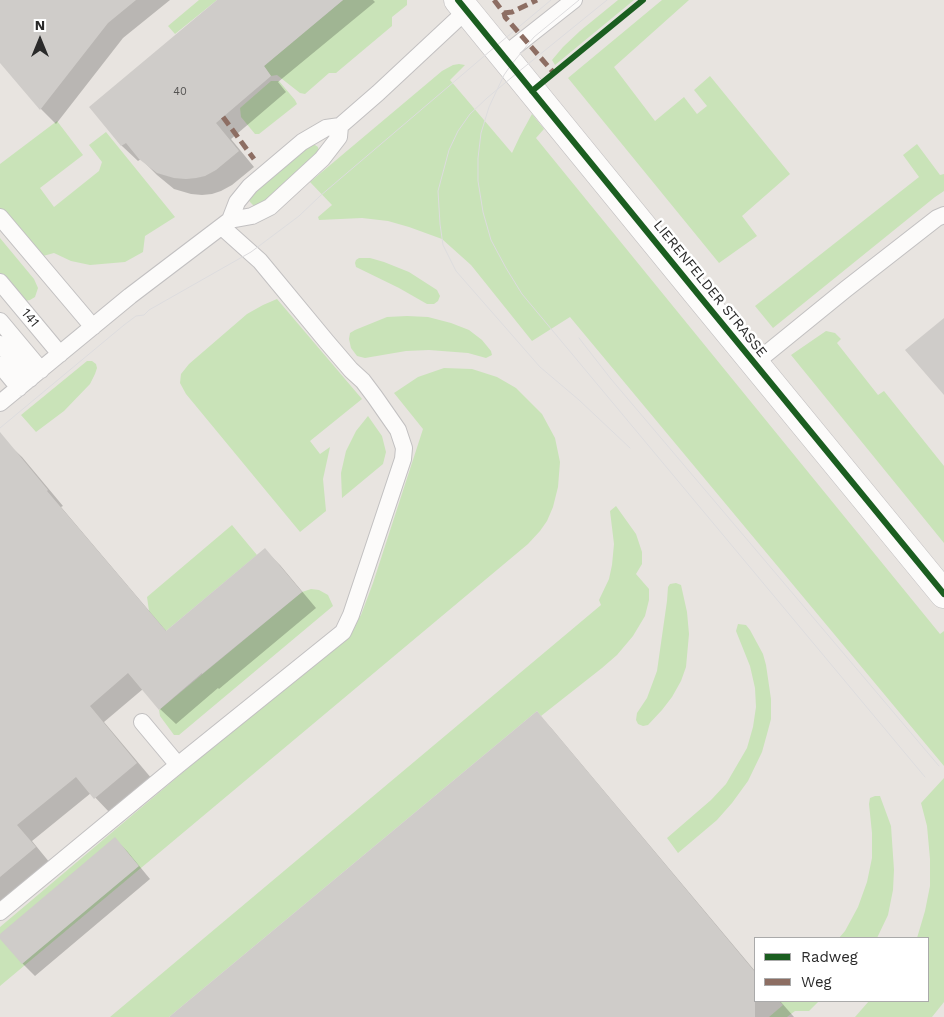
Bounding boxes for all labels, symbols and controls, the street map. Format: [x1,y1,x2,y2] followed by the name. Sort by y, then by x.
[15,15,65,65] north arrow
[35,17,45,33] text: N
[173,85,187,99] house number: 40
[650,217,770,361] street label: LIERENFELDER STRASSE
[17,305,43,331] street label: 141
[754,937,929,1002] legend
[801,948,858,966] text: Radweg
[801,973,832,991] text: Weg

